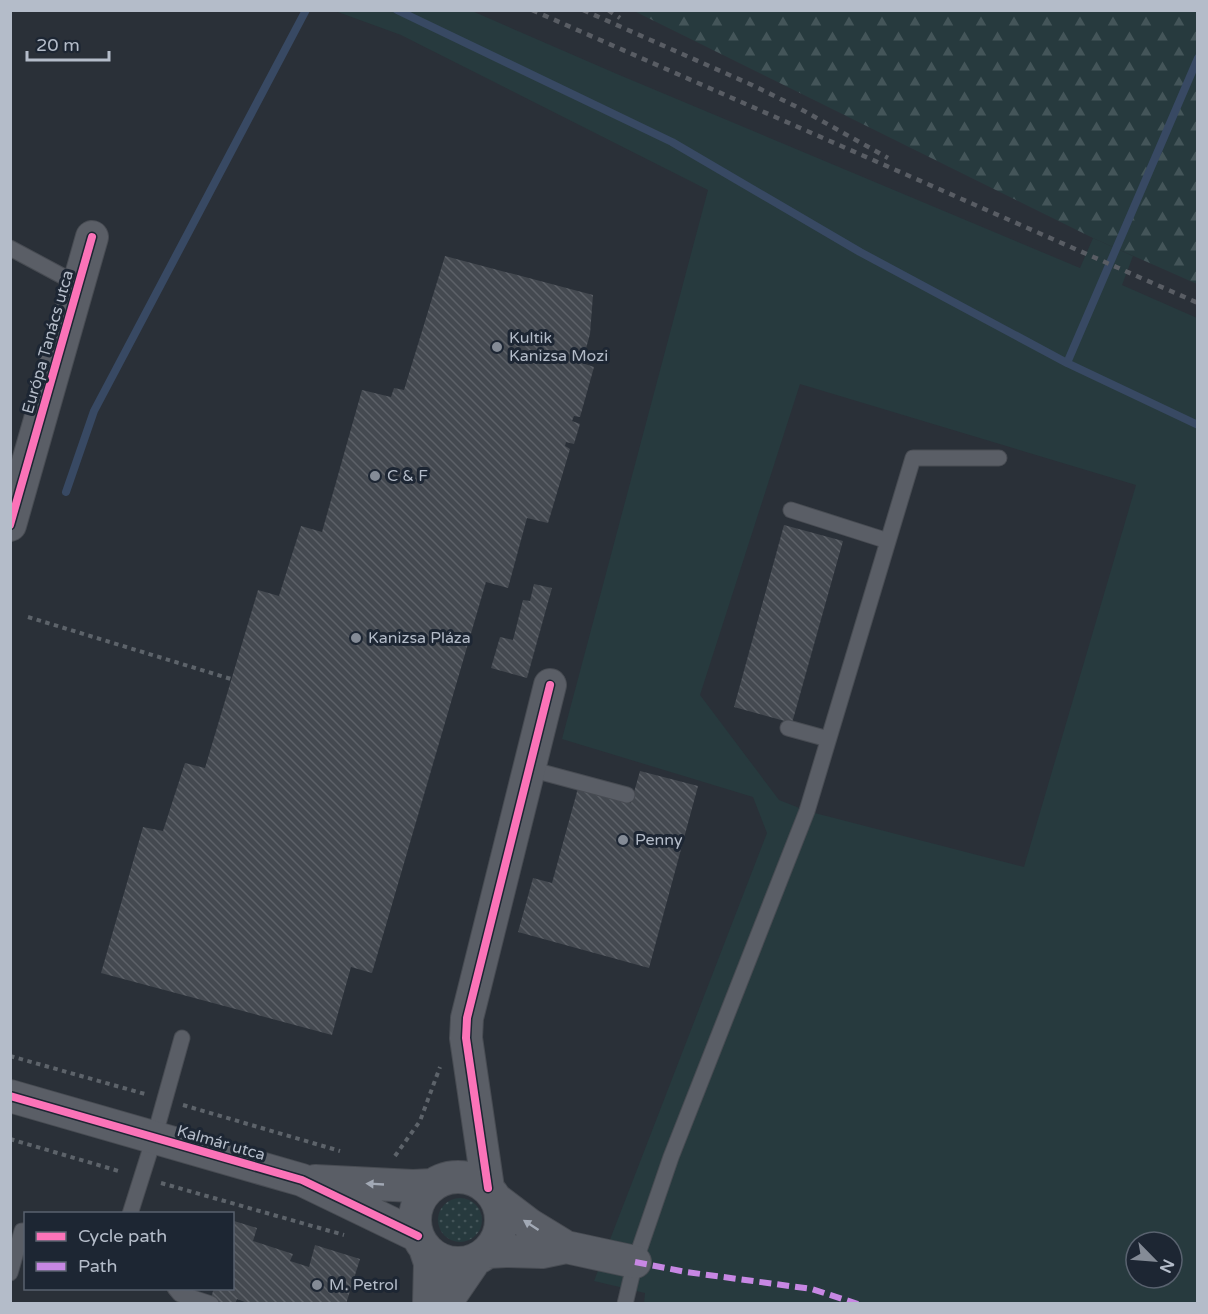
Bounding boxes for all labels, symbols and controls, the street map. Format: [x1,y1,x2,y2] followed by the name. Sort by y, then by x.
[27,24,110,62] scale bar
[36,34,80,56] text: 20 m
[18,268,78,416] street label: Európa Tanács utca
[509,328,608,366] place label: Kultik Kanizsa Mozi
[490,340,504,354] marker: Kultik Kanizsa Mozi
[387,466,428,486] place label: C & F
[368,469,382,483] marker: C & F
[368,628,471,648] place label: Kanizsa Pláza
[349,631,363,645] marker: Kanizsa Pláza
[635,830,683,850] place label: Penny
[616,833,630,847] marker: Penny
[175,1121,267,1165] street label: Kalmár utca
[365,1179,384,1188] one-way arrow
[24,1212,234,1290] legend
[523,1219,539,1231] one-way arrow
[78,1225,167,1247] text: Cycle path
[1124,1230,1184,1290] north arrow
[78,1255,117,1277] text: Path
[1155,1256,1178,1276] text: N
[329,1275,398,1295] place label: M. Petrol
[310,1278,324,1292] marker: M. Petrol

